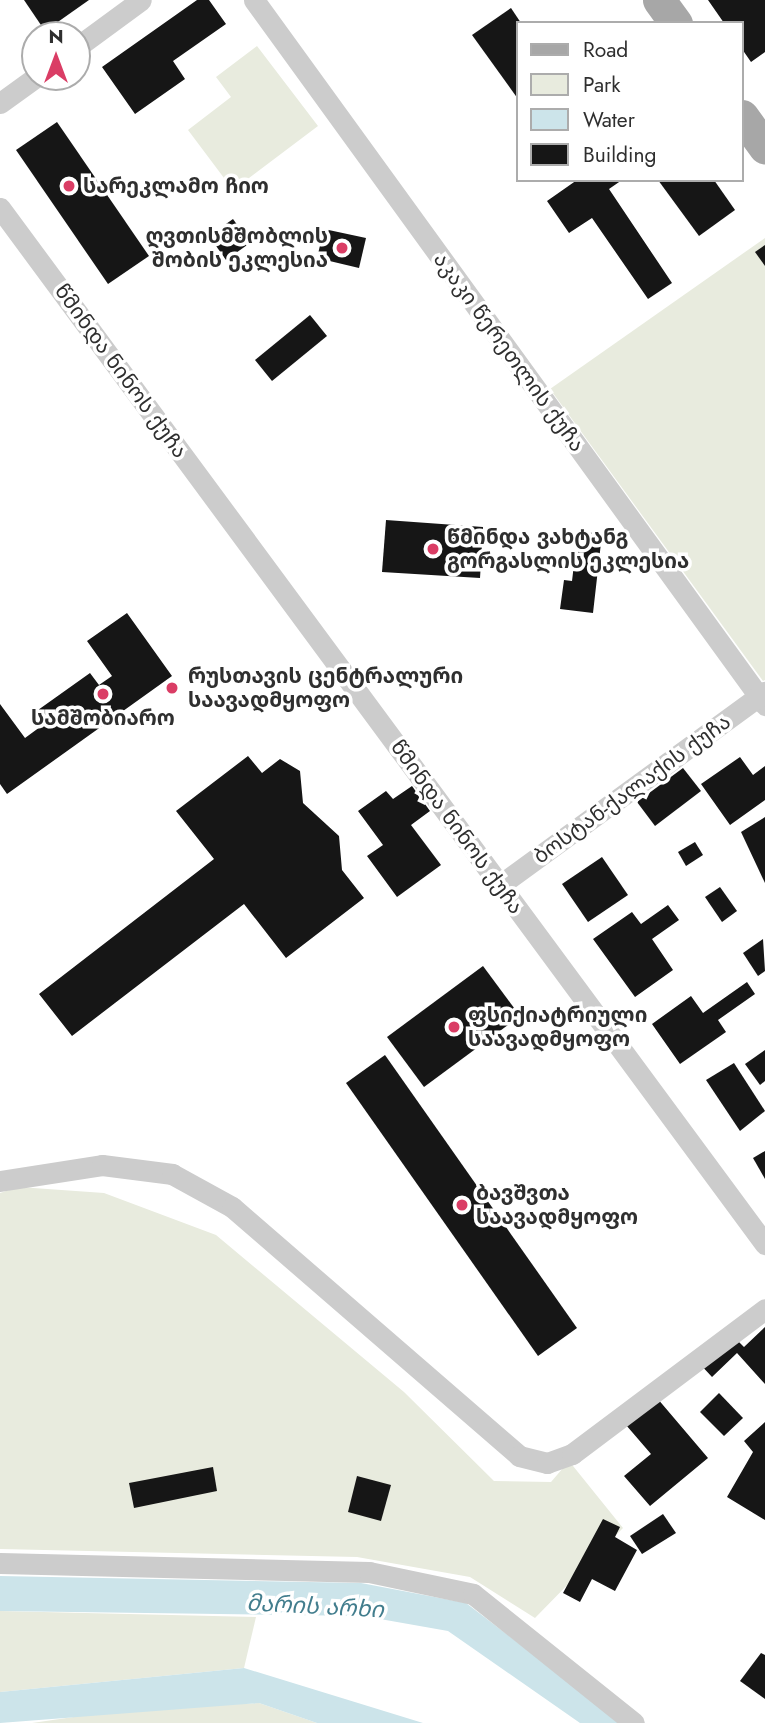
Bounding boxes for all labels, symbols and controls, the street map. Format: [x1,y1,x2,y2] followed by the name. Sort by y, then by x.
[21,21,91,91] north arrow
[516,21,744,182] legend
[48,23,64,50] text: N
[583,35,628,65] text: Road
[583,70,620,100] text: Park
[583,105,635,135] text: Water
[583,140,656,170] text: Building
[83,173,269,199] place label: სარეკლამო ჩიო
[61,178,77,194] marker: სარეკლამო ჩიო
[145,223,328,273] place label: ღვთისმშობლის შობის ეკლესია
[334,240,350,256] marker: ღვთისმშობლის შობის ეკლესია
[428,247,590,457] street label: აკაკი წერეთლის ქუჩა
[49,279,193,463] street label: წმინდა ნინოს ქუჩა
[447,524,689,574] place label: წმინდა ვახტანგ გორგასლის ეკლესია
[425,541,441,557] marker: წმინდა ვახტანგ გორგასლის ეკლესია
[188,663,463,713] place label: რუსთავის ცენტრალური საავადმყოფო
[162,678,182,698] marker: რუსთავის ცენტრალური საავადმყოფო
[95,686,111,702] marker: სამშობიარო
[31,705,175,731] place label: სამშობიარო
[529,709,735,869] street label: ბოსტან-ქალაქის ქუჩა
[385,735,529,919] street label: წმინდა ნინოს ქუჩა
[468,1002,647,1052] place label: ფსიქიატრიული საავადმყოფო
[446,1019,462,1035] marker: ფსიქიატრიული საავადმყოფო
[476,1180,638,1230] place label: ბავშვთა საავადმყოფო
[454,1197,470,1213] marker: ბავშვთა საავადმყოფო
[246,1589,384,1623] water label: მარის არხი

